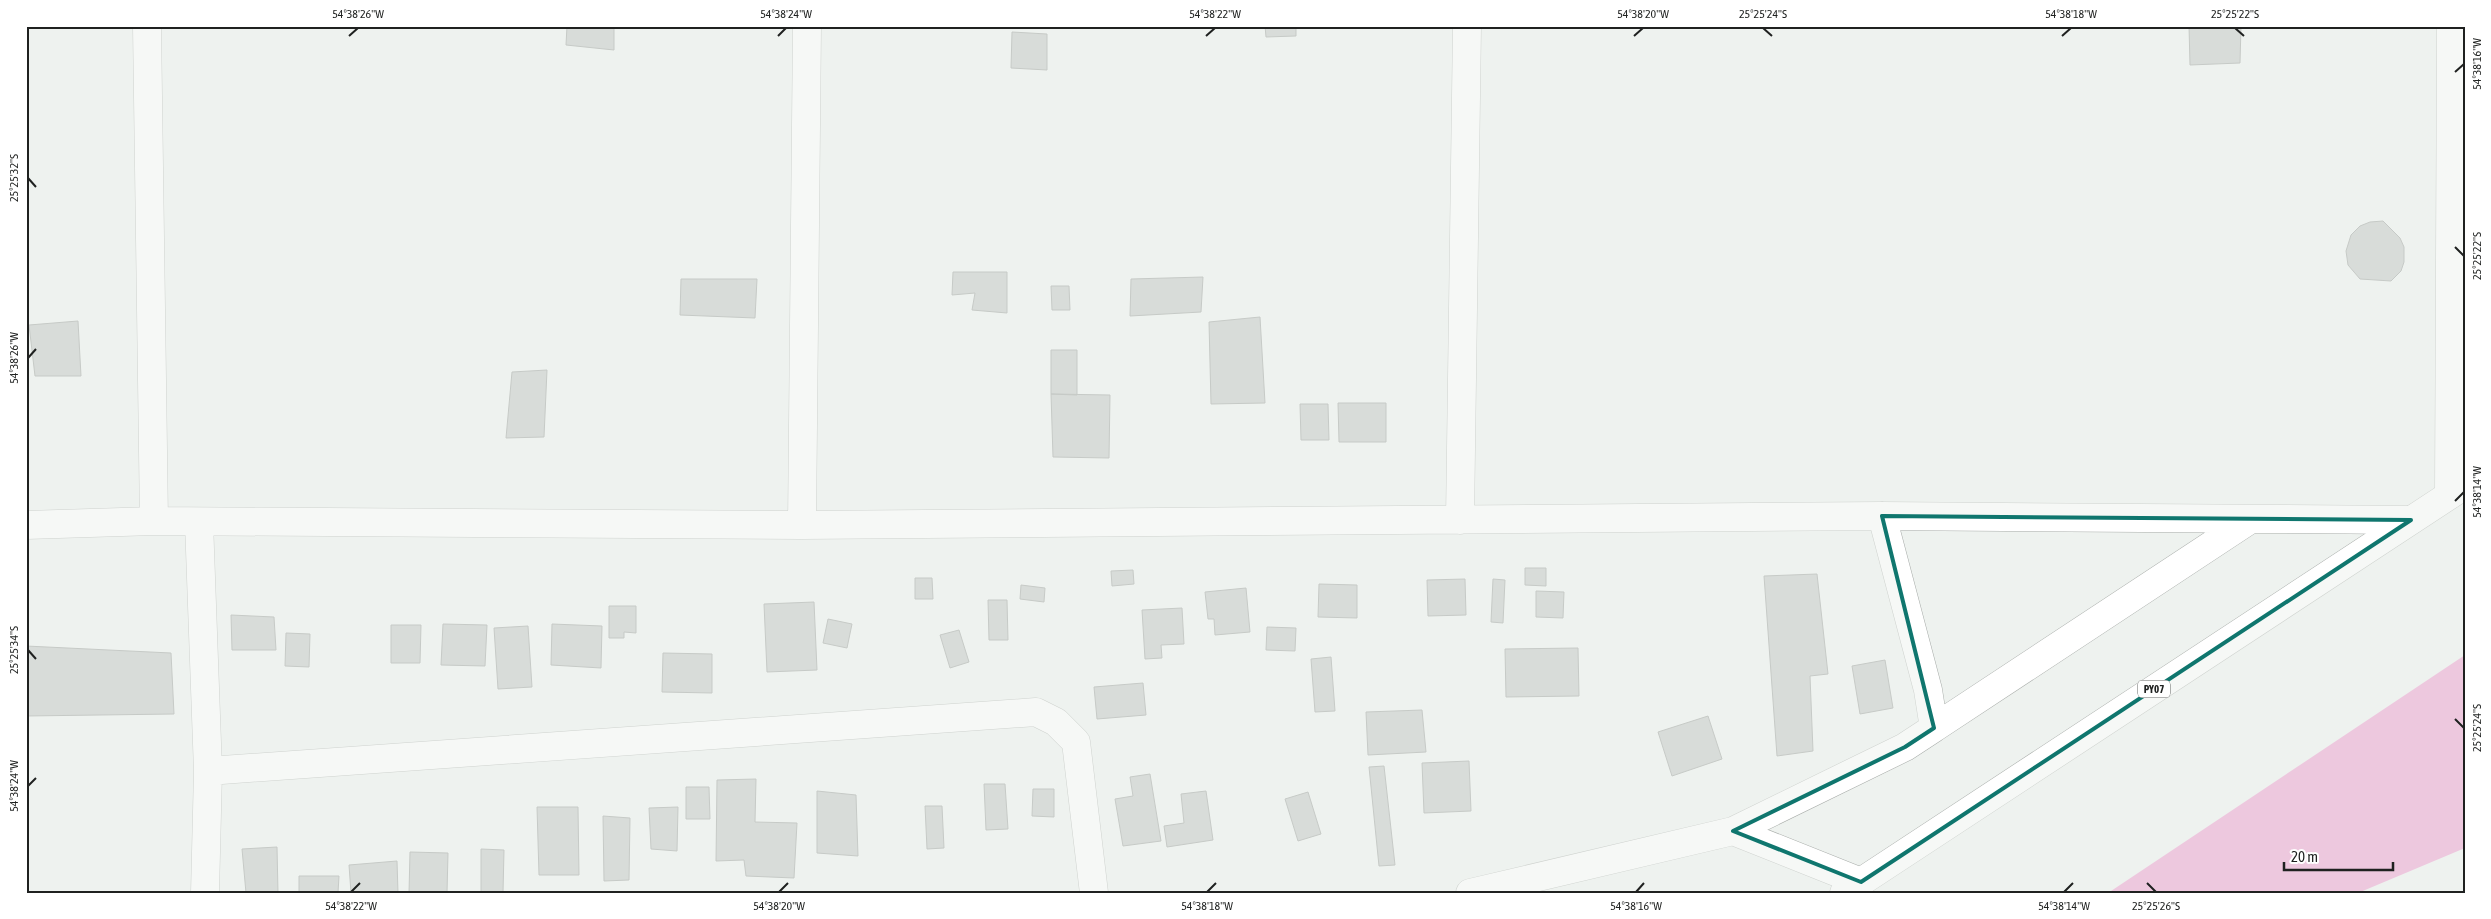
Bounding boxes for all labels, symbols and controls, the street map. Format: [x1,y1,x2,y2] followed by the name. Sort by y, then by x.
[332,7,384,21] text: 54°38'26"W
[760,7,812,21] text: 54°38'24"W
[1189,7,1241,21] text: 54°38'22"W
[1617,7,1669,21] text: 54°38'20"W
[1739,7,1787,21] text: 25°25'24"S
[2045,7,2097,21] text: 54°38'18"W
[2211,7,2259,21] text: 25°25'22"S
[2470,38,2484,90] text: 54°38'16"W
[7,154,21,202] text: 25°25'32"S
[2470,232,2484,280] text: 25°25'22"S
[7,332,21,384] text: 54°38'26"W
[2470,466,2484,518] text: 54°38'14"W
[7,626,21,674] text: 25°25'34"S
[2138,681,2170,698] road number: PY07
[2470,704,2484,752] text: 25°25'24"S
[7,760,21,812] text: 54°38'24"W
[2284,839,2392,871] scale bar
[2291,848,2318,865] text: 20 m
[325,899,377,913] text: 54°38'22"W
[753,899,805,913] text: 54°38'20"W
[1181,899,1233,913] text: 54°38'18"W
[1610,899,1662,913] text: 54°38'16"W
[2038,899,2090,913] text: 54°38'14"W
[2132,899,2180,913] text: 25°25'26"S

